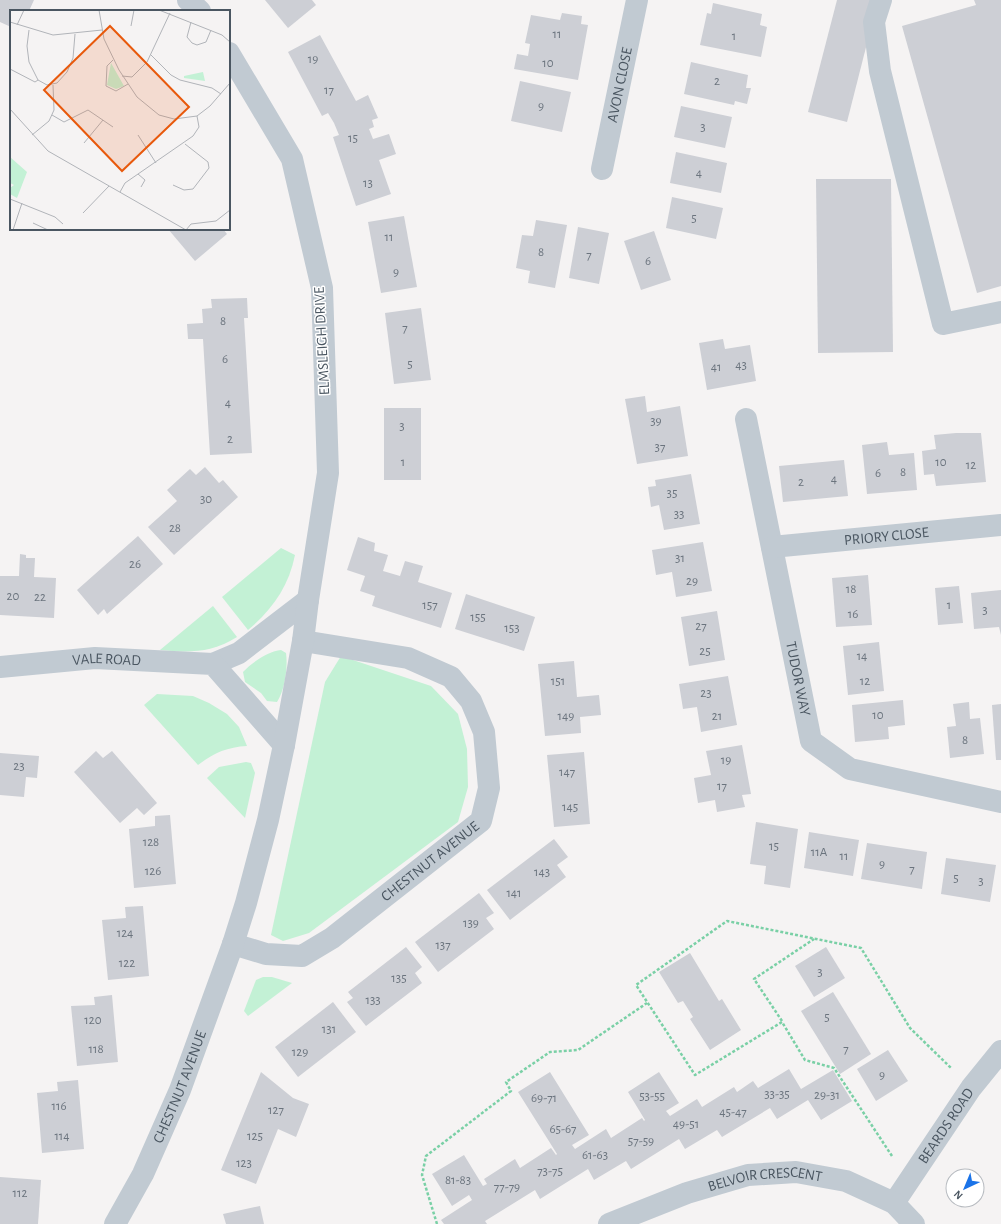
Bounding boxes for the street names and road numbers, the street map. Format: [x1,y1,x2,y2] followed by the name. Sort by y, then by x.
[604,46,635,124] street label: AVON CLOSE
[312,286,332,396] street label: ELMSLEIGH DRIVE
[843,524,930,548] street label: PRIORY CLOSE
[784,640,813,717] street label: TUDOR WAY
[72,650,142,668] street label: VALE ROAD
[378,818,482,904] street label: CHESTNUT AVENUE
[150,1028,209,1145] street label: CHESTNUT AVENUE
[915,1085,976,1166] street label: BEARDS ROAD
[706,1164,824,1194] street label: BELVOIR CRESCENT

